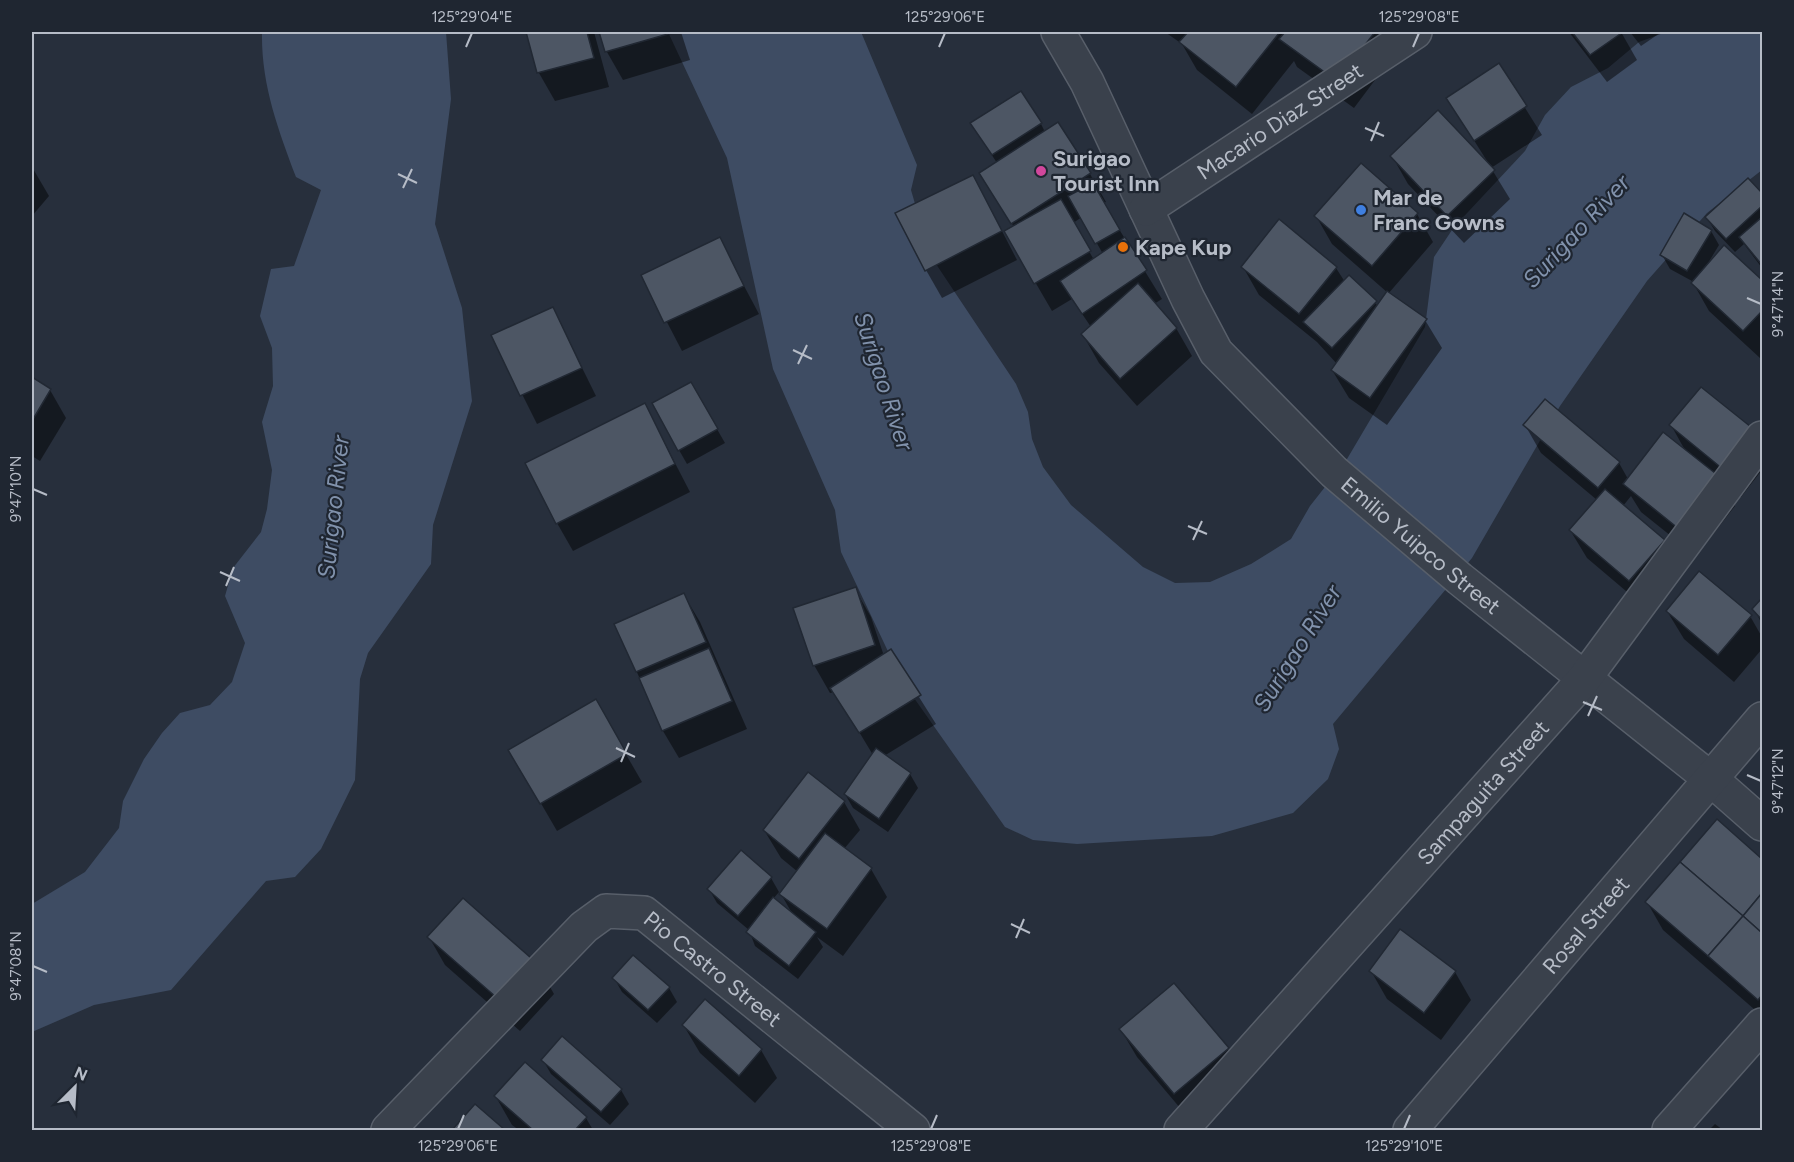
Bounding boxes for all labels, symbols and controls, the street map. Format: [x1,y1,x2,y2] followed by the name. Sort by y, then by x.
[431,8,513,26] text: 125°29'04"E
[905,8,985,26] text: 125°29'06"E
[1378,8,1460,26] text: 125°29'08"E
[1192,57,1368,185] street label: Macario Diaz Street
[1053,145,1159,197] place label: Surigao Tourist Inn
[1034,164,1048,178] marker: Surigao Tourist Inn
[1516,168,1636,294] water label: Surigao River
[1373,184,1505,236] place label: Mar de Franc Gowns
[1354,203,1368,217] marker: Mar de Franc Gowns
[1135,234,1232,261] place label: Kape Kup
[1116,240,1130,254] marker: Kape Kup
[1769,271,1787,337] text: 9°47'14"N
[848,308,920,455] water label: Surigao River
[311,433,355,580] water label: Surigao River
[7,456,25,522] text: 9°47'10"N
[1336,471,1506,620] street label: Emilio Yuipco Street
[1247,579,1348,717] water label: Surigao River
[1411,714,1554,870] street label: Sampaguita Street
[1769,748,1787,814] text: 9°47'12"N
[1536,871,1635,979] street label: Rosal Street
[639,905,787,1032] street label: Pio Castro Street
[7,931,25,1001] text: 9°47'08"N
[45,1057,105,1117] north arrow
[71,1063,90,1085] text: N
[418,1137,498,1155] text: 125°29'06"E
[890,1137,972,1155] text: 125°29'08"E
[1365,1137,1443,1155] text: 125°29'10"E

